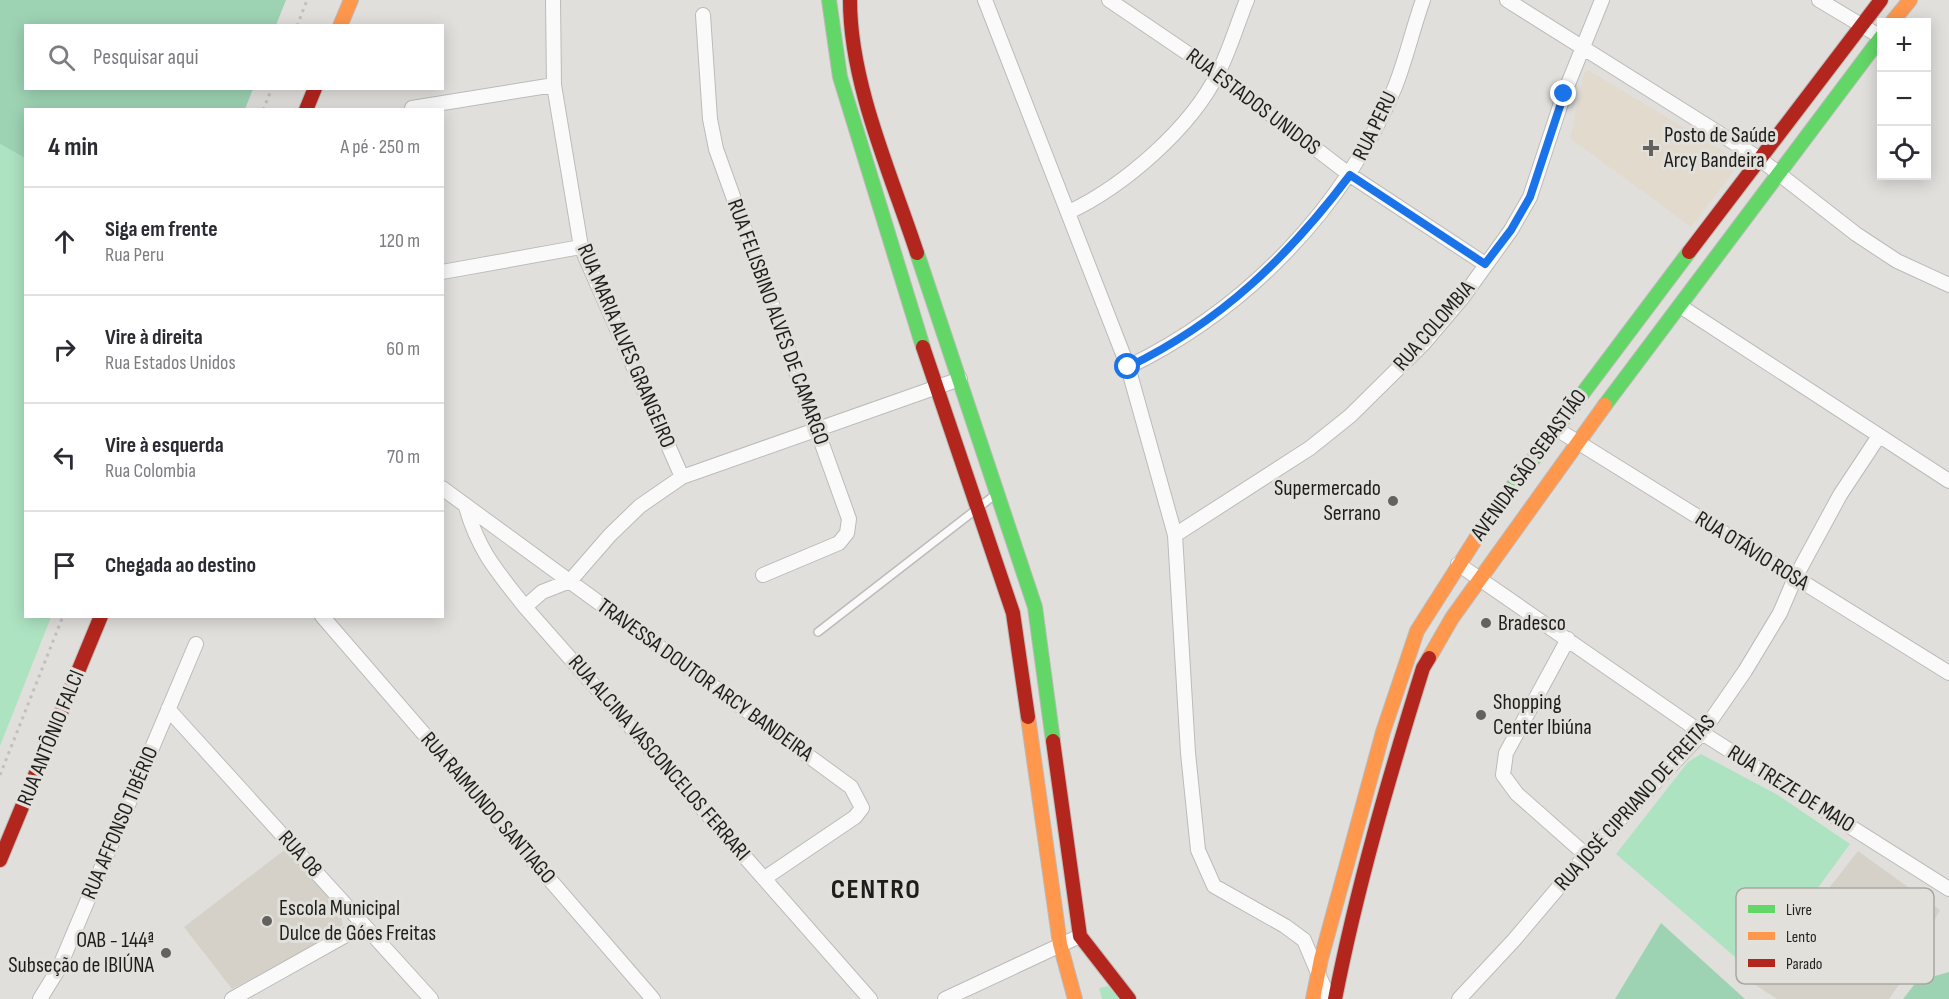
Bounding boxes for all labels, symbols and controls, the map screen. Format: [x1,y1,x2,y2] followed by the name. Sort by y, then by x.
[1877,18,1931,180] map controls
[1877,18,1931,72] button: +
[24,24,444,90] search box
[45,41,78,74] icon: search
[1180,43,1326,161] street label: RUA ESTADOS UNIDOS
[93,44,198,71] text: Pesquisar aqui
[1877,72,1931,126] button: −
[1550,80,1576,106] route end
[1347,87,1403,165] street label: RUA PERU
[1663,122,1776,174] place label: Posto de Saúde Arcy Bandeira
[1877,126,1931,180] button: locate
[48,132,98,163] text: 4 min
[340,135,420,159] text: A pé · 250 m
[1642,139,1660,157] marker: Posto de Saúde Arcy Bandeira
[721,196,835,448] street label: RUA FELISBINO ALVES DE CAMARGO
[105,216,218,243] text: Siga em frente
[48,225,81,258] icon: ahead
[380,229,420,253] text: 120 m
[571,240,681,452] street label: RUA MARIA ALVES GRANGEIRO
[105,243,164,267] text: Rua Peru
[1388,275,1481,377] street label: RUA COLOMBIA
[105,324,203,351] text: Vire à direita
[48,333,81,366] icon: right
[386,337,420,361] text: 60 m
[105,351,236,375] text: Rua Estados Unidos
[1114,353,1140,379] route start
[1465,384,1593,547] street label: AVENIDA SÃO SEBASTIÃO
[105,432,224,459] text: Vire à esquerda
[48,441,81,474] icon: left
[387,445,420,469] text: 70 m
[105,459,196,483] text: Rua Colombia
[1274,475,1381,527] place label: Supermercado Serrano
[1386,494,1400,508] marker: Supermercado Serrano
[1690,505,1814,597] street label: RUA OTÁVIO ROSA
[48,549,81,582] icon: arrive
[105,552,256,579] text: Chegada ao destino
[592,593,819,768] street label: TRAVESSA DOUTOR ARCY BANDEIRA
[1498,610,1566,637] place label: Bradesco
[1479,616,1493,630] marker: Bradesco
[562,650,756,866] street label: RUA ALCINA VASCONCELOS FERRARI
[11,666,91,810] street label: RUA ANTÔNIO FALCI
[1493,689,1592,741] place label: Shopping Center Ibiúna
[1474,708,1488,722] marker: Shopping Center Ibiúna
[1549,709,1721,897] street label: RUA JOSÉ CIPRIANO DE FREITAS
[415,727,561,889] street label: RUA RAIMUNDO SANTIAGO
[1722,739,1860,839] street label: RUA TREZE DE MAIO
[76,742,164,904] street label: RUA AFFONSO TIBÉRIO
[272,825,328,883] street label: RUA 08
[831,873,921,906] district label: CENTRO
[1736,888,1934,984] legend
[279,895,436,947] place label: Escola Municipal Dulce de Góes Freitas
[1786,901,1812,920] text: Livre
[260,914,274,928] marker: Escola Municipal Dulce de Góes Freitas
[8,927,155,979] place label: OAB - 144ª Subseção de IBIÚNA
[1786,928,1817,947] text: Lento
[159,946,173,960] marker: OAB - 144ª Subseção de IBIÚNA
[1786,955,1823,974] text: Parado

